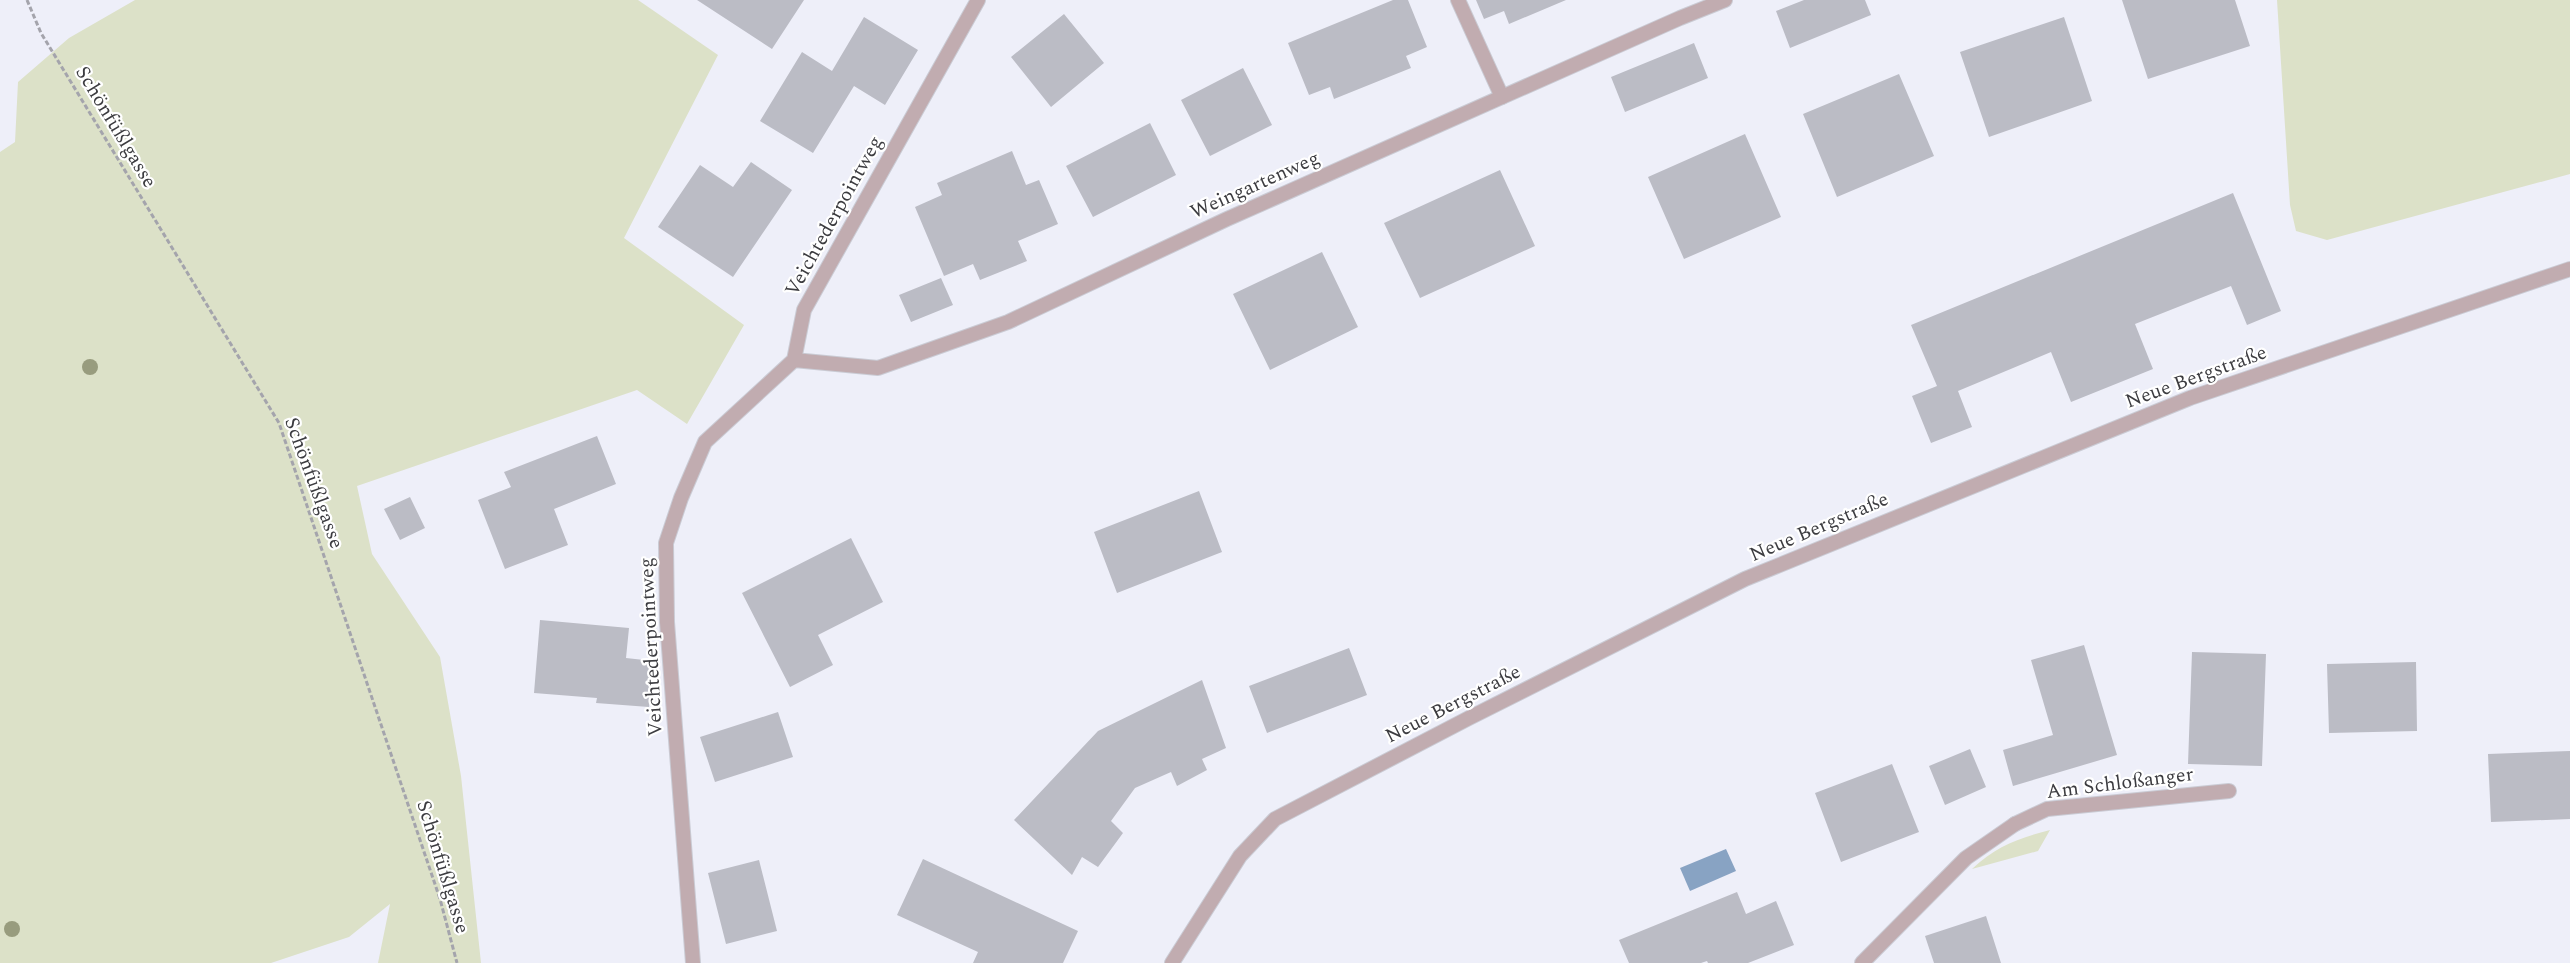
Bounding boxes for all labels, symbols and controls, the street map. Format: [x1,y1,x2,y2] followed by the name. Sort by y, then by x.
[68,60,164,194] street label: Schönfüßlgasse
[777,130,891,302] street label: Veichtederpointweg
[1185,143,1325,227] street label: Weingartenweg
[2121,337,2271,417] street label: Neue Bergstraße
[276,413,352,553] street label: Schönfüßlgasse
[1745,484,1893,570] street label: Neue Bergstraße
[631,557,671,737] street label: Veichtederpointweg
[1380,657,1526,751] street label: Neue Bergstraße
[2045,759,2195,807] street label: Am Schloßanger
[409,797,477,937] street label: Schönfüßlgasse

